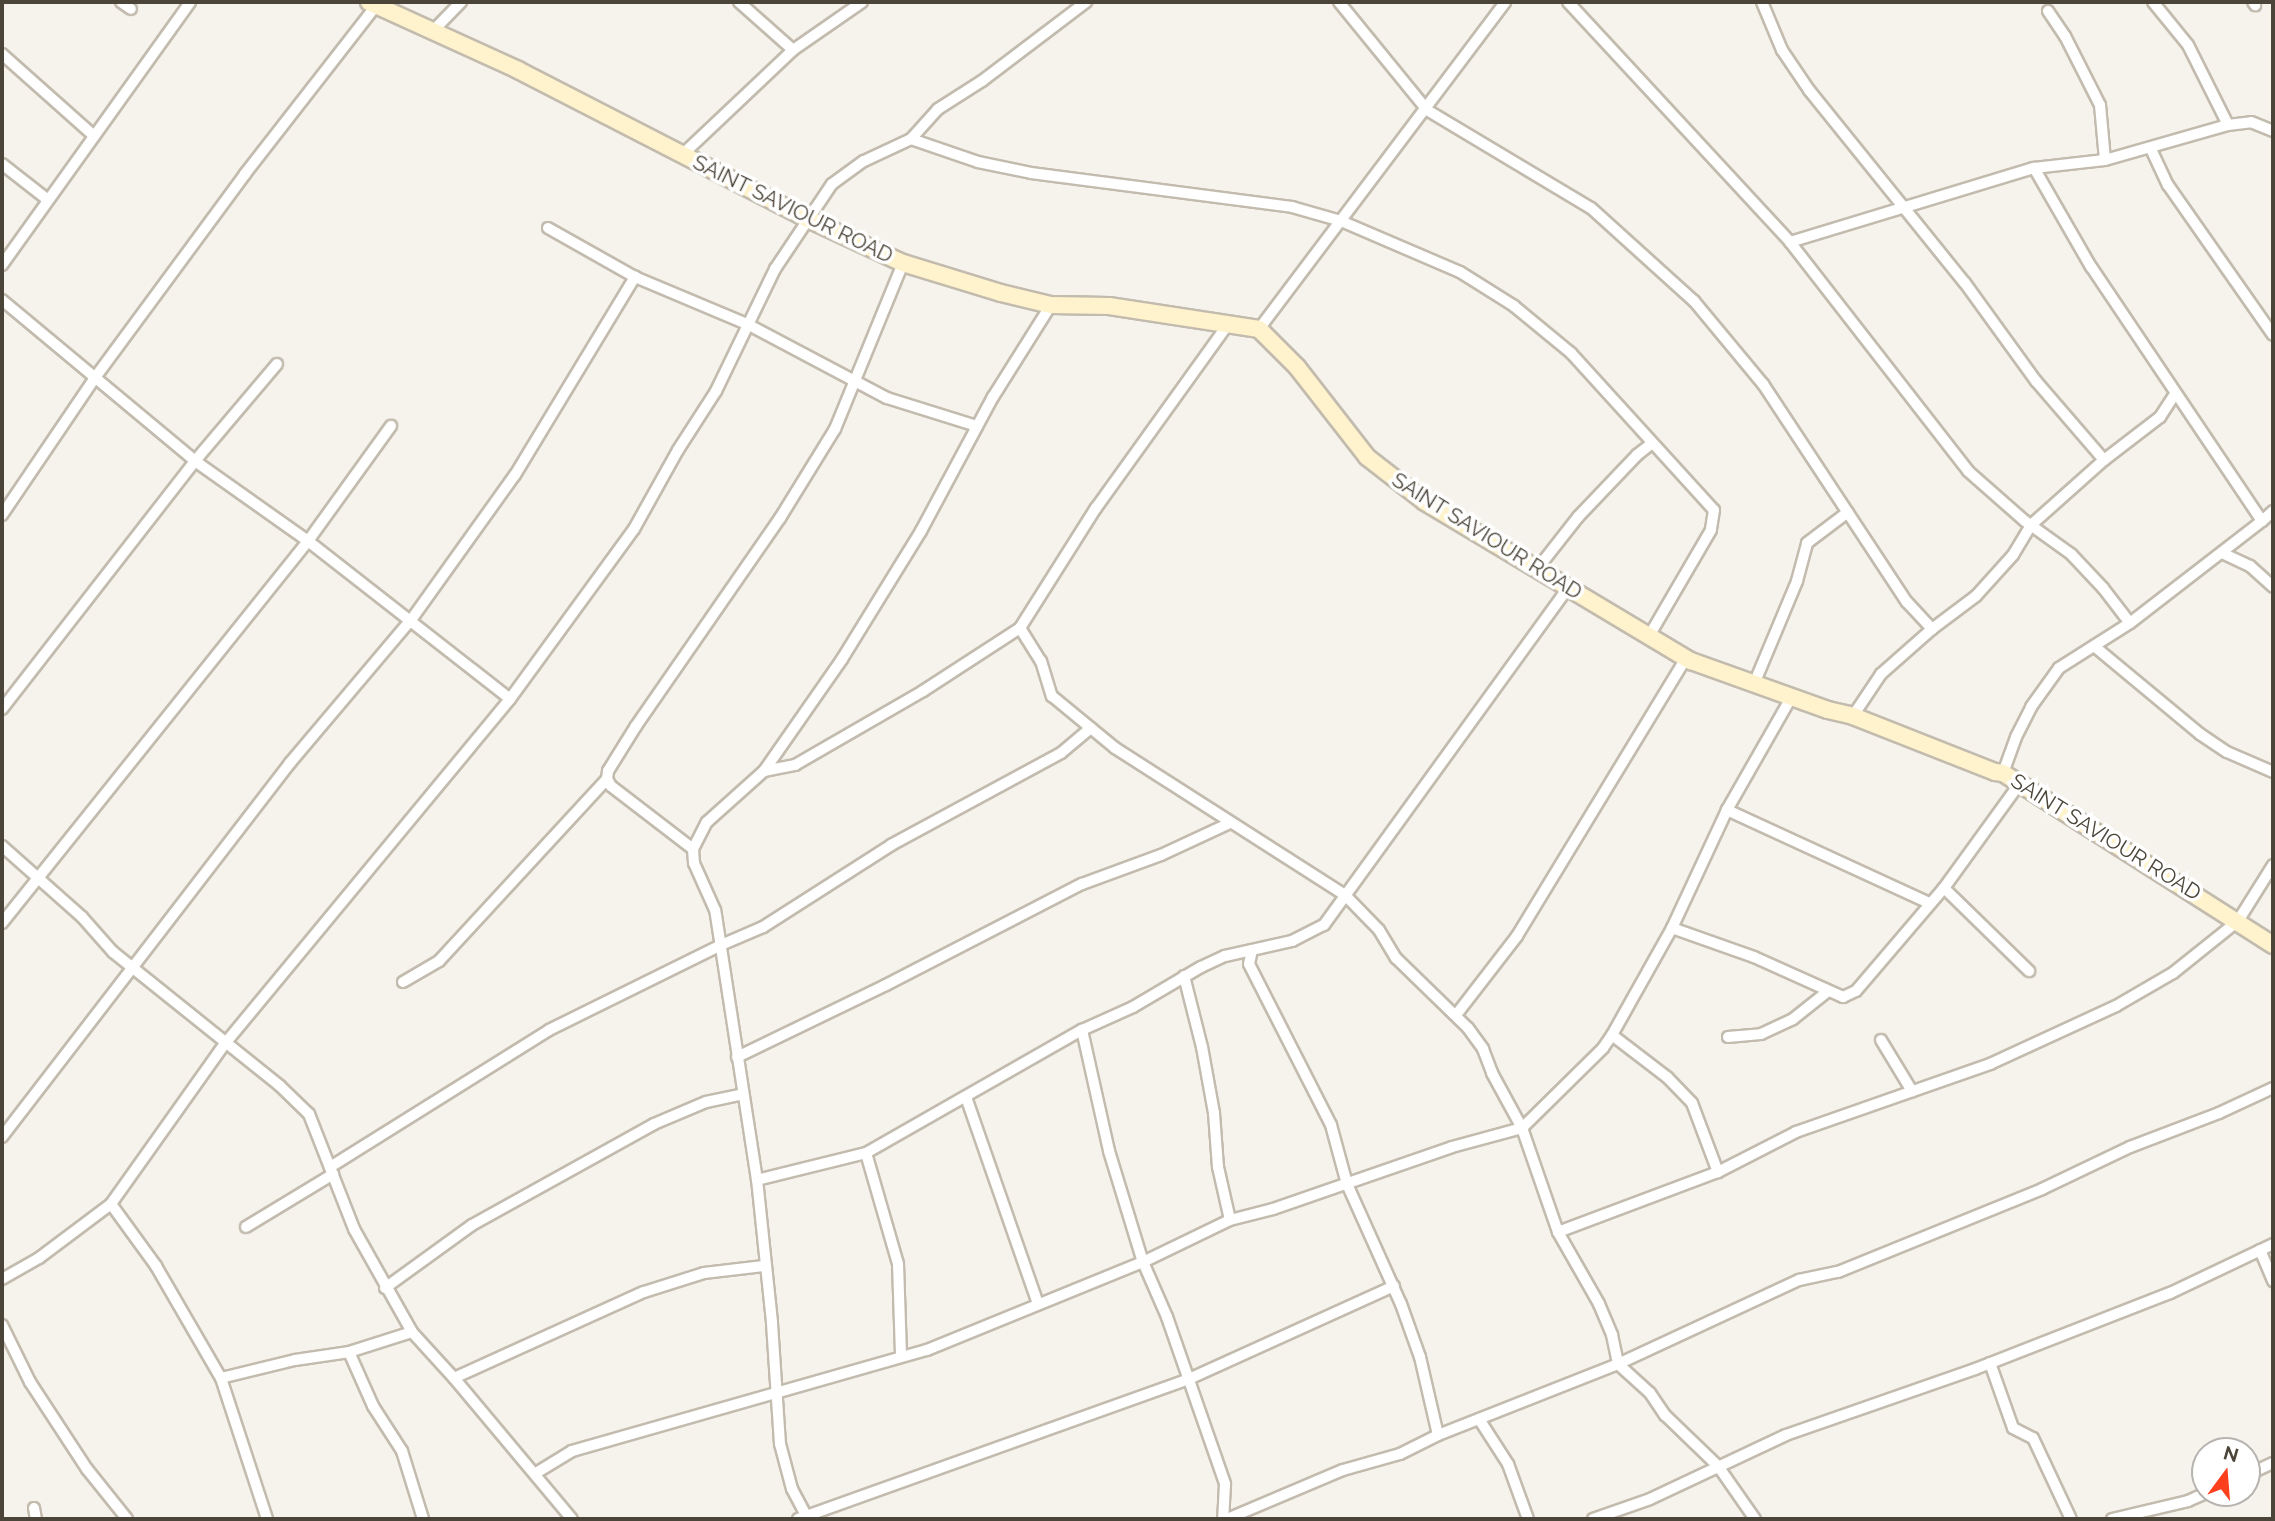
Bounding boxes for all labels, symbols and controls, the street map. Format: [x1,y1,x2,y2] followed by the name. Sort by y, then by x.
[689,149,897,269] street label: SAINT SAVIOUR ROAD
[1387,467,1587,605] street label: SAINT SAVIOUR ROAD
[2006,768,2206,906] street label: SAINT SAVIOUR ROAD
[2191,1437,2261,1507] north arrow
[2221,1441,2241,1466] text: N

